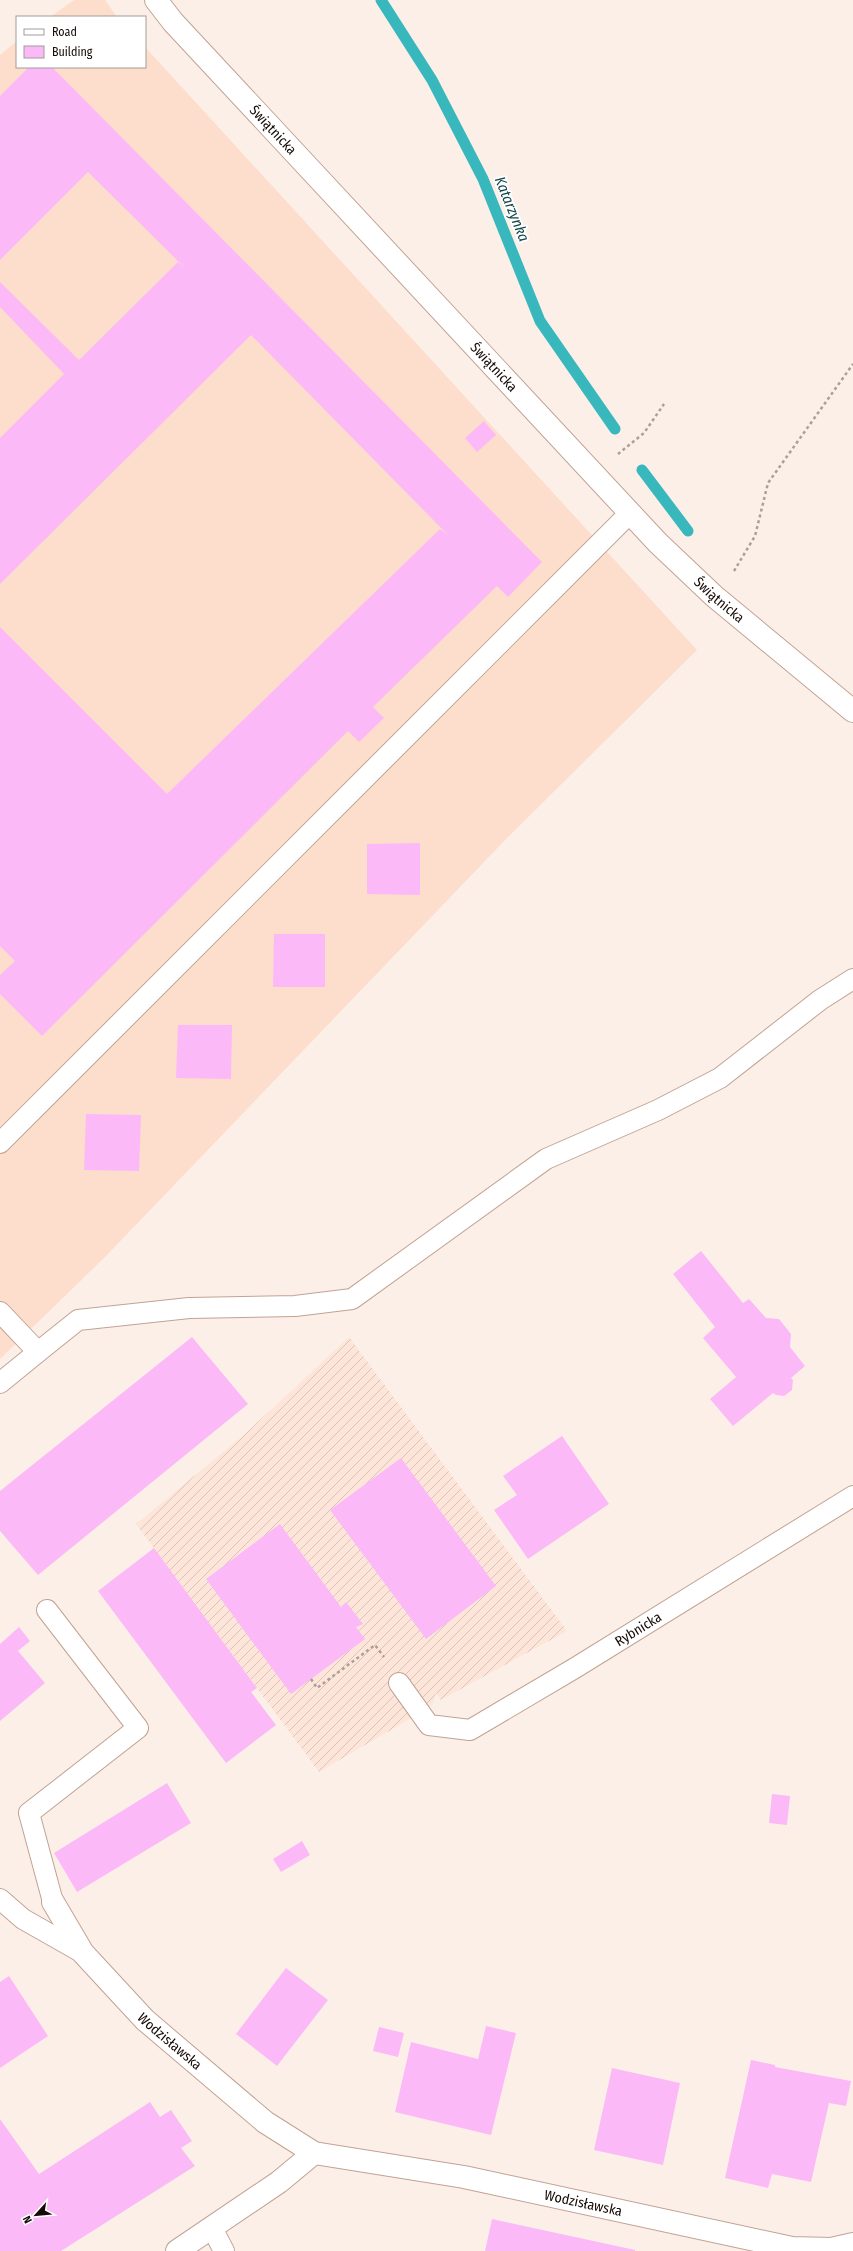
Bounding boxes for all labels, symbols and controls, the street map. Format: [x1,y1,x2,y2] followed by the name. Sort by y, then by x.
[16,16,146,68] legend
[52,25,77,39] text: Road
[52,45,93,59] text: Building
[246,101,300,158] street label: Świątnicka
[491,174,533,244] water label: Katarzynka
[467,338,521,396] street label: Świątnicka
[690,573,748,627] street label: Świątnicka
[612,1609,665,1650] street label: Rybnicka
[134,2009,205,2074] street label: Wodzisławska
[543,2187,624,2220] street label: Wodzisławska
[16,2195,56,2235] north arrow
[20,2213,35,2225] text: N

